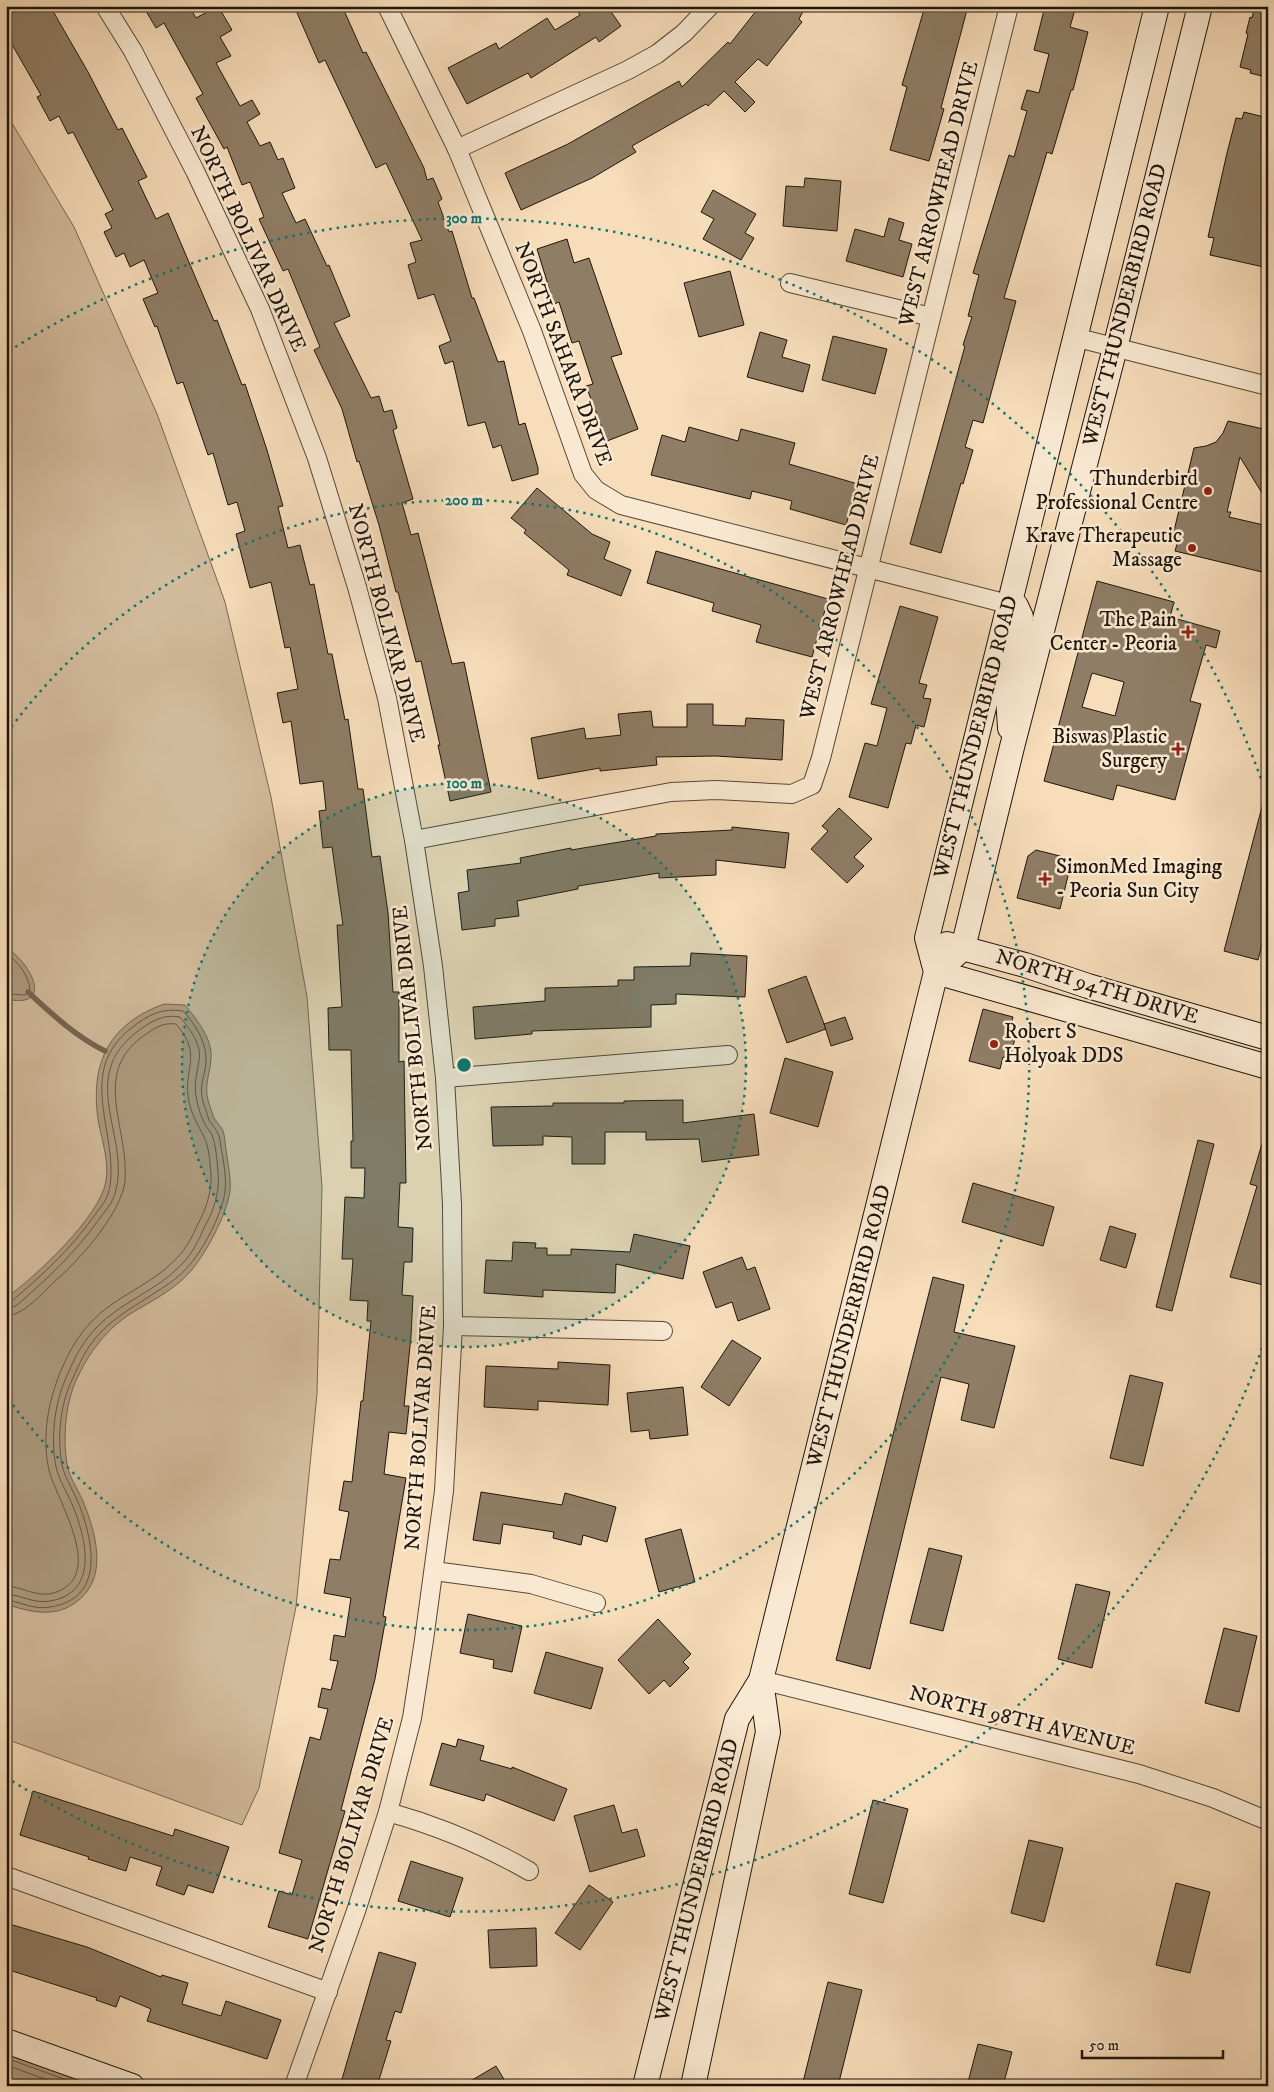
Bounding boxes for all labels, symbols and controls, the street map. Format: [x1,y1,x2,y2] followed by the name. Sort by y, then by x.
[893,58,985,330] street label: WEST ARROWHEAD DRIVE
[184,122,312,356] street label: NORTH BOLIVAR DRIVE
[1077,161,1173,450] street label: WEST THUNDERBIRD ROAD
[446,209,483,228] text: 300 m
[508,239,618,469] street label: NORTH SAHARA DRIVE
[794,451,886,723] street label: WEST ARROWHEAD DRIVE
[1035,466,1199,516] place label: Thunderbird Professional Centre
[1202,485,1214,497] marker: Thunderbird Professional Centre
[445,491,484,510] text: 200 m
[342,501,430,745] street label: NORTH BOLIVAR DRIVE
[1025,523,1182,573] place label: Krave Therapeutic Massage
[1186,542,1198,554] marker: Krave Therapeutic Massage
[928,593,1024,882] street label: WEST THUNDERBIRD ROAD
[1050,607,1177,657] place label: The Pain Center - Peoria
[1181,625,1195,639] marker: The Pain Center - Peoria
[1052,724,1168,774] place label: Biswas Plastic Surgery
[1171,742,1185,756] marker: Biswas Plastic Surgery
[446,774,483,793] text: 100 m
[1056,854,1223,904] place label: SimonMed Imaging - Peoria Sun City
[1038,872,1052,886] marker: SimonMed Imaging - Peoria Sun City
[387,904,439,1152] street label: NORTH BOLIVAR DRIVE
[993,944,1202,1030] street label: NORTH 94TH DRIVE
[1004,1019,1123,1069] place label: Robert S Holyoak DDS
[988,1038,1000,1050] marker: Robert S Holyoak DDS
[455,1056,473,1074] centre of rings
[801,1182,897,1471] street label: WEST THUNDERBIRD ROAD
[399,1304,443,1552] street label: NORTH BOLIVAR DRIVE
[906,1680,1138,1762] street label: NORTH 98TH AVENUE
[304,1713,400,1956] street label: NORTH BOLIVAR DRIVE
[649,1736,745,2025] street label: WEST THUNDERBIRD ROAD
[1082,2027,1223,2059] scale bar
[1089,2036,1119,2055] text: 50 m

